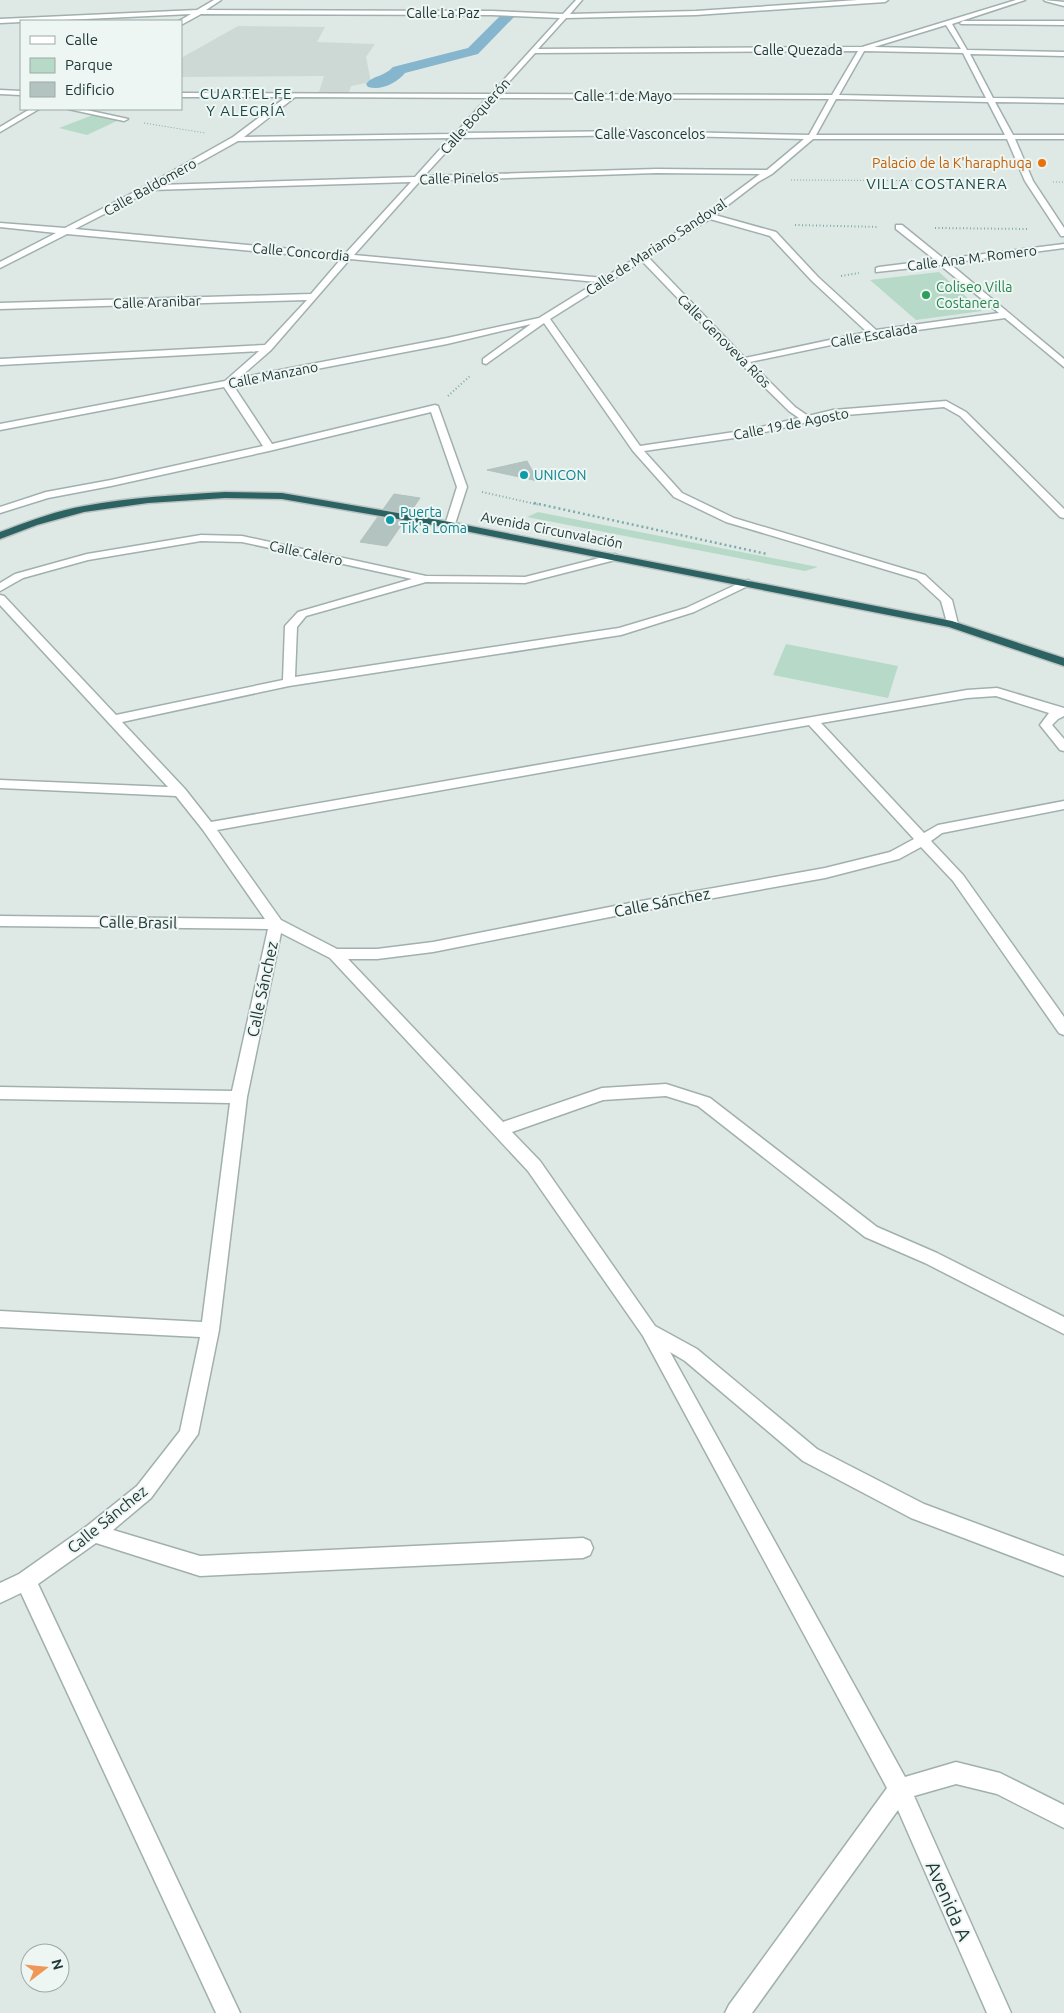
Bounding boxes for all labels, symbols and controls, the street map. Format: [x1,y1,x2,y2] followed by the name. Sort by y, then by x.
[406,5,480,21] street label: Calle La Paz
[20,20,182,110] legend
[65,31,98,48] text: Calle
[753,42,843,58] street label: Calle Quezada
[65,56,113,73] text: Parque
[437,75,513,157] street label: Calle Boquerón
[65,81,114,98] text: Edificio
[200,85,292,119] district label: CUARTEL FE Y ALEGRÍA
[574,88,672,104] street label: Calle 1 de Mayo
[595,126,705,142] street label: Calle Vasconcelos
[101,155,199,219] street label: Calle Baldomero
[872,155,1032,171] place label: Palacio de la K'haraphuqa
[1036,157,1048,169] marker: Palacio de la K'haraphuqa
[419,169,499,187] street label: Calle Pinelos
[866,175,1008,192] district label: VILLA COSTANERA
[583,195,730,298] street label: Calle de Mariano Sandoval
[252,240,350,264] street label: Calle Concordia
[906,242,1038,274] street label: Calle Ana M. Romero
[936,279,1012,311] place label: Coliseo Villa Costanera
[920,289,932,301] marker: Coliseo Villa Costanera
[674,291,774,391] street label: Calle Genoveva Ríos
[113,292,202,312] street label: Calle Aranibar
[829,319,919,351] street label: Calle Escalada
[227,358,319,392] street label: Calle Manzano
[732,405,850,443] street label: Calle 19 de Agosto
[534,467,586,483] place label: UNICON
[518,469,530,481] marker: UNICON
[400,504,467,536] place label: Puerta Tik'a Loma
[480,508,624,552] street label: Avenida Circunvalación
[384,514,396,526] marker: Puerta Tik'a Loma
[268,537,344,569] street label: Calle Calero
[612,884,712,920] street label: Calle Sánchez
[99,912,177,932] street label: Calle Brasil
[243,939,281,1039] street label: Calle Sánchez
[63,1481,151,1557] street label: Calle Sánchez
[922,1858,977,1945] street label: Avenida A
[20,1943,70,1993] north arrow
[48,1957,67,1972] text: N

